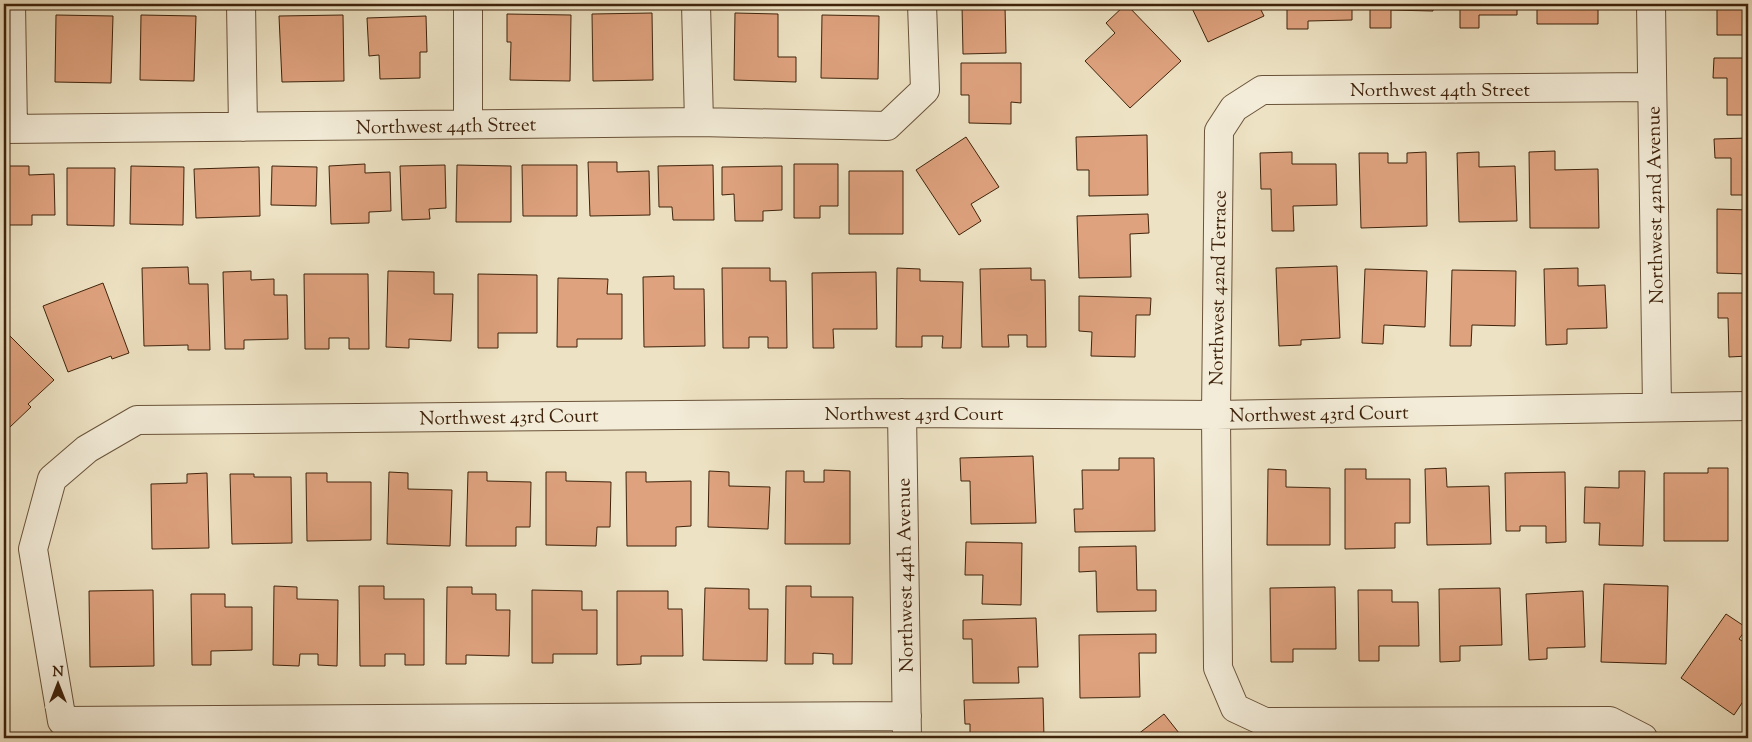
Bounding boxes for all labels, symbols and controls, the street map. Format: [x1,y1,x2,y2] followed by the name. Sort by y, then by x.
[1350,78,1531,105] street label: Northwest 44th Street
[1641,106,1672,304] street label: Northwest 42nd Avenue
[356,112,537,143] street label: Northwest 44th Street
[1204,190,1235,386] street label: Northwest 42nd Terrace
[1229,400,1409,431] street label: Northwest 43rd Court
[824,402,1004,429] street label: Northwest 43rd Court
[419,403,599,434] street label: Northwest 43rd Court
[891,477,922,672] street label: Northwest 44th Avenue
[32,660,82,710] north arrow
[52,663,64,683] text: N

